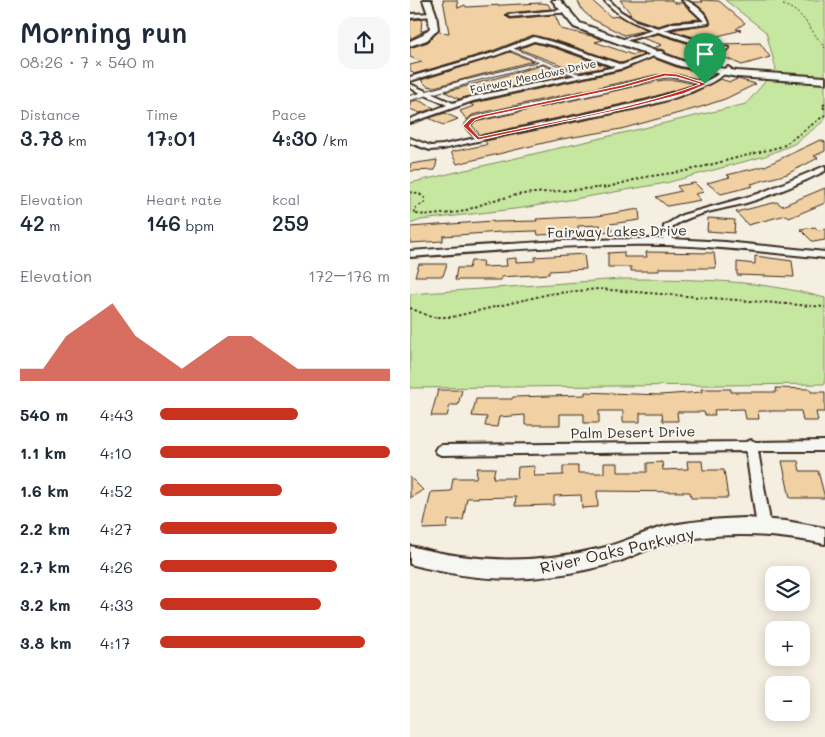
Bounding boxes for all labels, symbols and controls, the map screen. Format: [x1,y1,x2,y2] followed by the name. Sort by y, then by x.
[20,14,187,50] text: Morning run
[338,17,390,69] button: share
[684,33,726,84] pin
[691,40,719,68] icon: arrive
[20,51,155,72] text: 08:26 · 7 × 540 m
[468,55,598,97] street label: Fairway Meadows Drive
[20,105,80,124] text: Distance
[146,105,178,124] text: Time
[272,105,306,124] text: Pace
[20,124,64,151] text: 3.78
[146,124,196,151] text: 17:01
[272,124,317,151] text: 4:30
[64,131,87,150] text: km
[317,131,348,150] text: /km
[20,190,83,209] text: Elevation
[146,190,222,209] text: Heart rate
[272,190,300,209] text: kcal
[20,209,45,236] text: 42
[146,209,181,236] text: 146
[272,209,309,236] text: 259
[45,216,60,235] text: m
[181,216,214,235] text: bpm
[547,220,687,242] street label: Fairway Lakes Drive
[20,265,92,286] text: Elevation
[308,265,390,286] text: 172–176 m
[20,404,68,425] text: 540 m
[100,404,133,425] text: 4:43
[570,421,696,443] street label: Palm Desert Drive
[20,442,66,463] text: 1.1 km
[100,442,131,463] text: 4:10
[20,480,69,501] text: 1.6 km
[100,480,133,501] text: 4:52
[20,518,70,539] text: 2.2 km
[100,518,132,539] text: 4:27
[538,522,696,578] street label: River Oaks Parkway
[20,556,70,577] text: 2.7 km
[100,556,133,577] text: 4:26
[765,566,810,721] map controls
[765,566,810,611] button: layers
[20,594,71,615] text: 3.2 km
[100,594,133,615] text: 4:33
[765,621,810,666] button: +
[20,632,72,653] text: 3.8 km
[100,632,130,653] text: 4:17
[765,676,810,721] button: −

